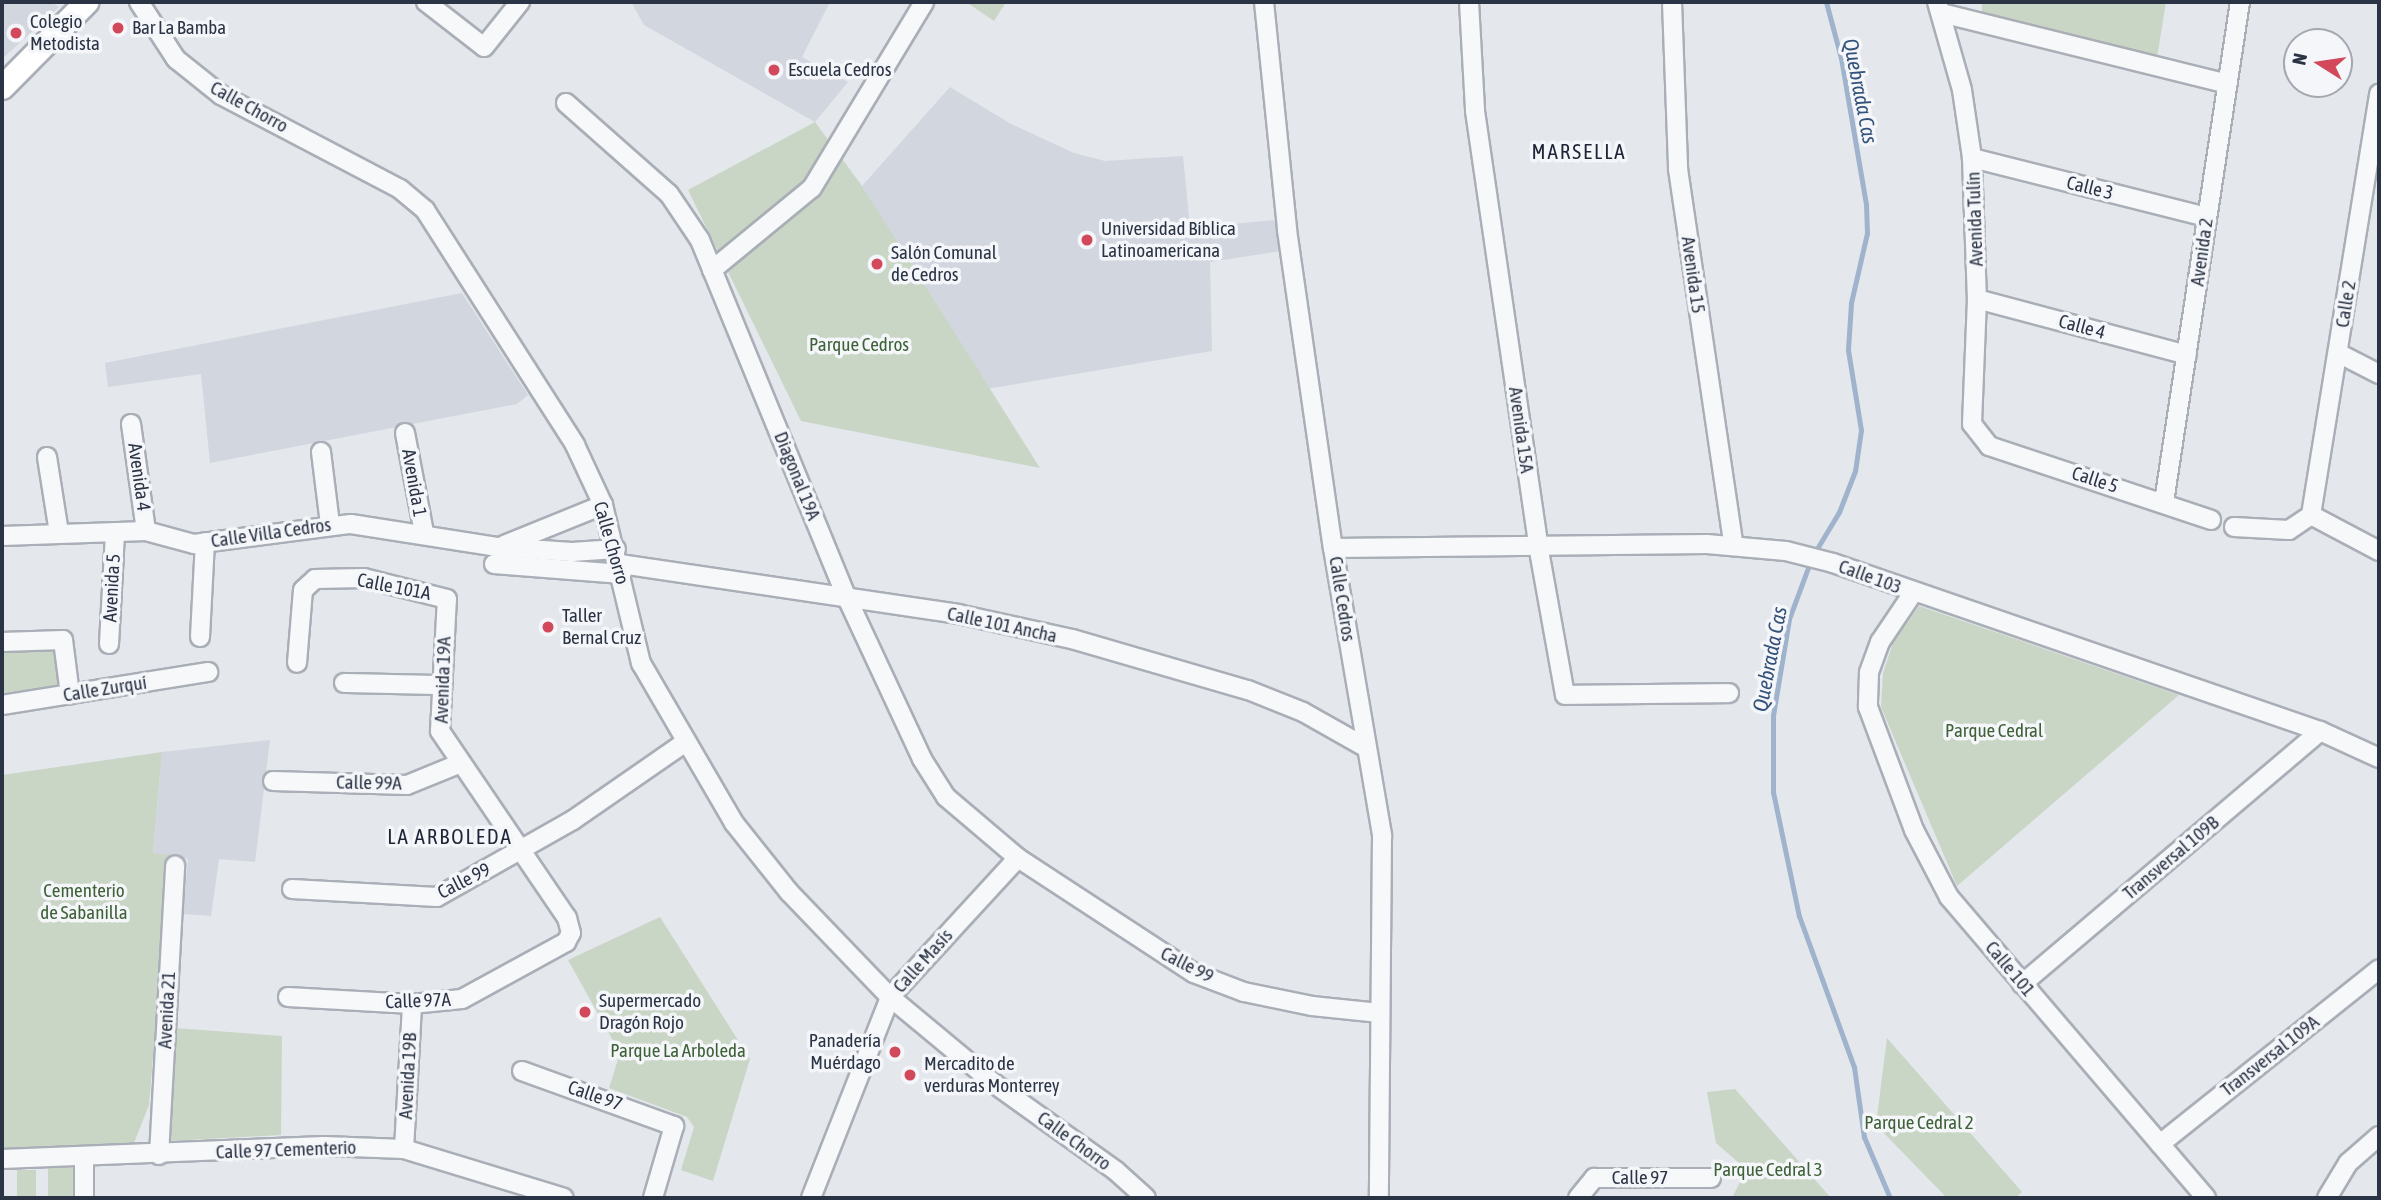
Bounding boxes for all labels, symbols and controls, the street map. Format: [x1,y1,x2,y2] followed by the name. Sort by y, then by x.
[30,11,100,55] place label: Colegio Metodista
[132,17,226,39] place label: Bar La Bamba
[110,20,126,36] marker: Bar La Bamba
[8,25,24,41] marker: Colegio Metodista
[2283,28,2353,98] north arrow
[1838,36,1884,146] water label: Quebrada Cas
[2287,51,2311,67] text: N
[788,59,891,81] place label: Escuela Cedros
[766,62,782,78] marker: Escuela Cedros
[206,76,292,138] street label: Calle Chorro
[1532,138,1626,164] district label: MARSELLA
[1962,171,1988,267] street label: Avenida Tulín
[2064,171,2116,205] street label: Calle 3
[2186,216,2218,288] street label: Avenida 2
[1101,218,1236,262] place label: Universidad Bíblica Latinoamericana
[1079,232,1095,248] marker: Universidad Bíblica Latinoamericana
[1676,235,1710,315] street label: Avenida 15
[891,242,997,286] place label: Salón Comunal de Cedros
[869,256,885,272] marker: Salón Comunal de Cedros
[2331,279,2361,329] street label: Calle 2
[2056,310,2108,344] street label: Calle 4
[809,334,909,356] park label: Parque Cedros
[1504,385,1538,475] street label: Avenida 15A
[769,428,825,524] street label: Diagonal 19A
[123,441,155,513] street label: Avenida 4
[397,447,431,519] street label: Avenida 1
[2069,462,2121,498] street label: Calle 5
[588,499,634,587] street label: Calle Chorro
[209,513,333,553] street label: Calle Villa Cedros
[99,553,125,623] street label: Avenida 5
[1324,555,1360,643] street label: Calle Cedros
[1835,555,1905,599] street label: Calle 103
[355,569,433,605] street label: Calle 101A
[945,602,1059,648] street label: Calle 101 Ancha
[1746,604,1792,714] water label: Quebrada Cas
[562,605,641,649] place label: Taller Bernal Cruz
[540,619,556,635] marker: Taller Bernal Cruz
[430,636,456,724] street label: Avenida 19A
[62,671,148,707] street label: Calle Zurquí
[1945,720,2043,742] park label: Parque Cedral
[336,771,402,795] street label: Calle 99A
[2118,811,2224,905] street label: Transversal 109B
[389,823,511,849] district label: LA ARBOLEDA
[434,858,494,904] street label: Calle 99
[40,880,128,924] park label: Cementerio de Sabanilla
[888,924,958,998] street label: Calle Masís
[1980,937,2040,1001] street label: Calle 101
[1157,942,1217,988] street label: Calle 99
[154,971,180,1049] street label: Avenida 21
[385,988,451,1014] street label: Calle 97A
[599,990,701,1034] place label: Supermercado Dragón Rojo
[577,1004,593,1020] marker: Supermercado Dragón Rojo
[2216,1011,2324,1101] street label: Transversal 109A
[809,1030,881,1074] place label: Panadería Muérdago
[394,1032,422,1120] street label: Avenida 19B
[610,1040,746,1062] park label: Parque La Arboleda
[887,1044,903,1060] marker: Panadería Muérdago
[924,1053,1060,1097] place label: Mercadito de verduras Monterrey
[902,1067,918,1083] marker: Mercadito de verduras Monterrey
[565,1076,625,1116] street label: Calle 97
[1033,1107,1115,1175] street label: Calle Chorro
[1864,1112,1974,1134] park label: Parque Cedral 2
[215,1136,357,1164] street label: Calle 97 Cementerio
[1713,1159,1823,1181] park label: Parque Cedral 3
[1612,1167,1668,1189] street label: Calle 97

